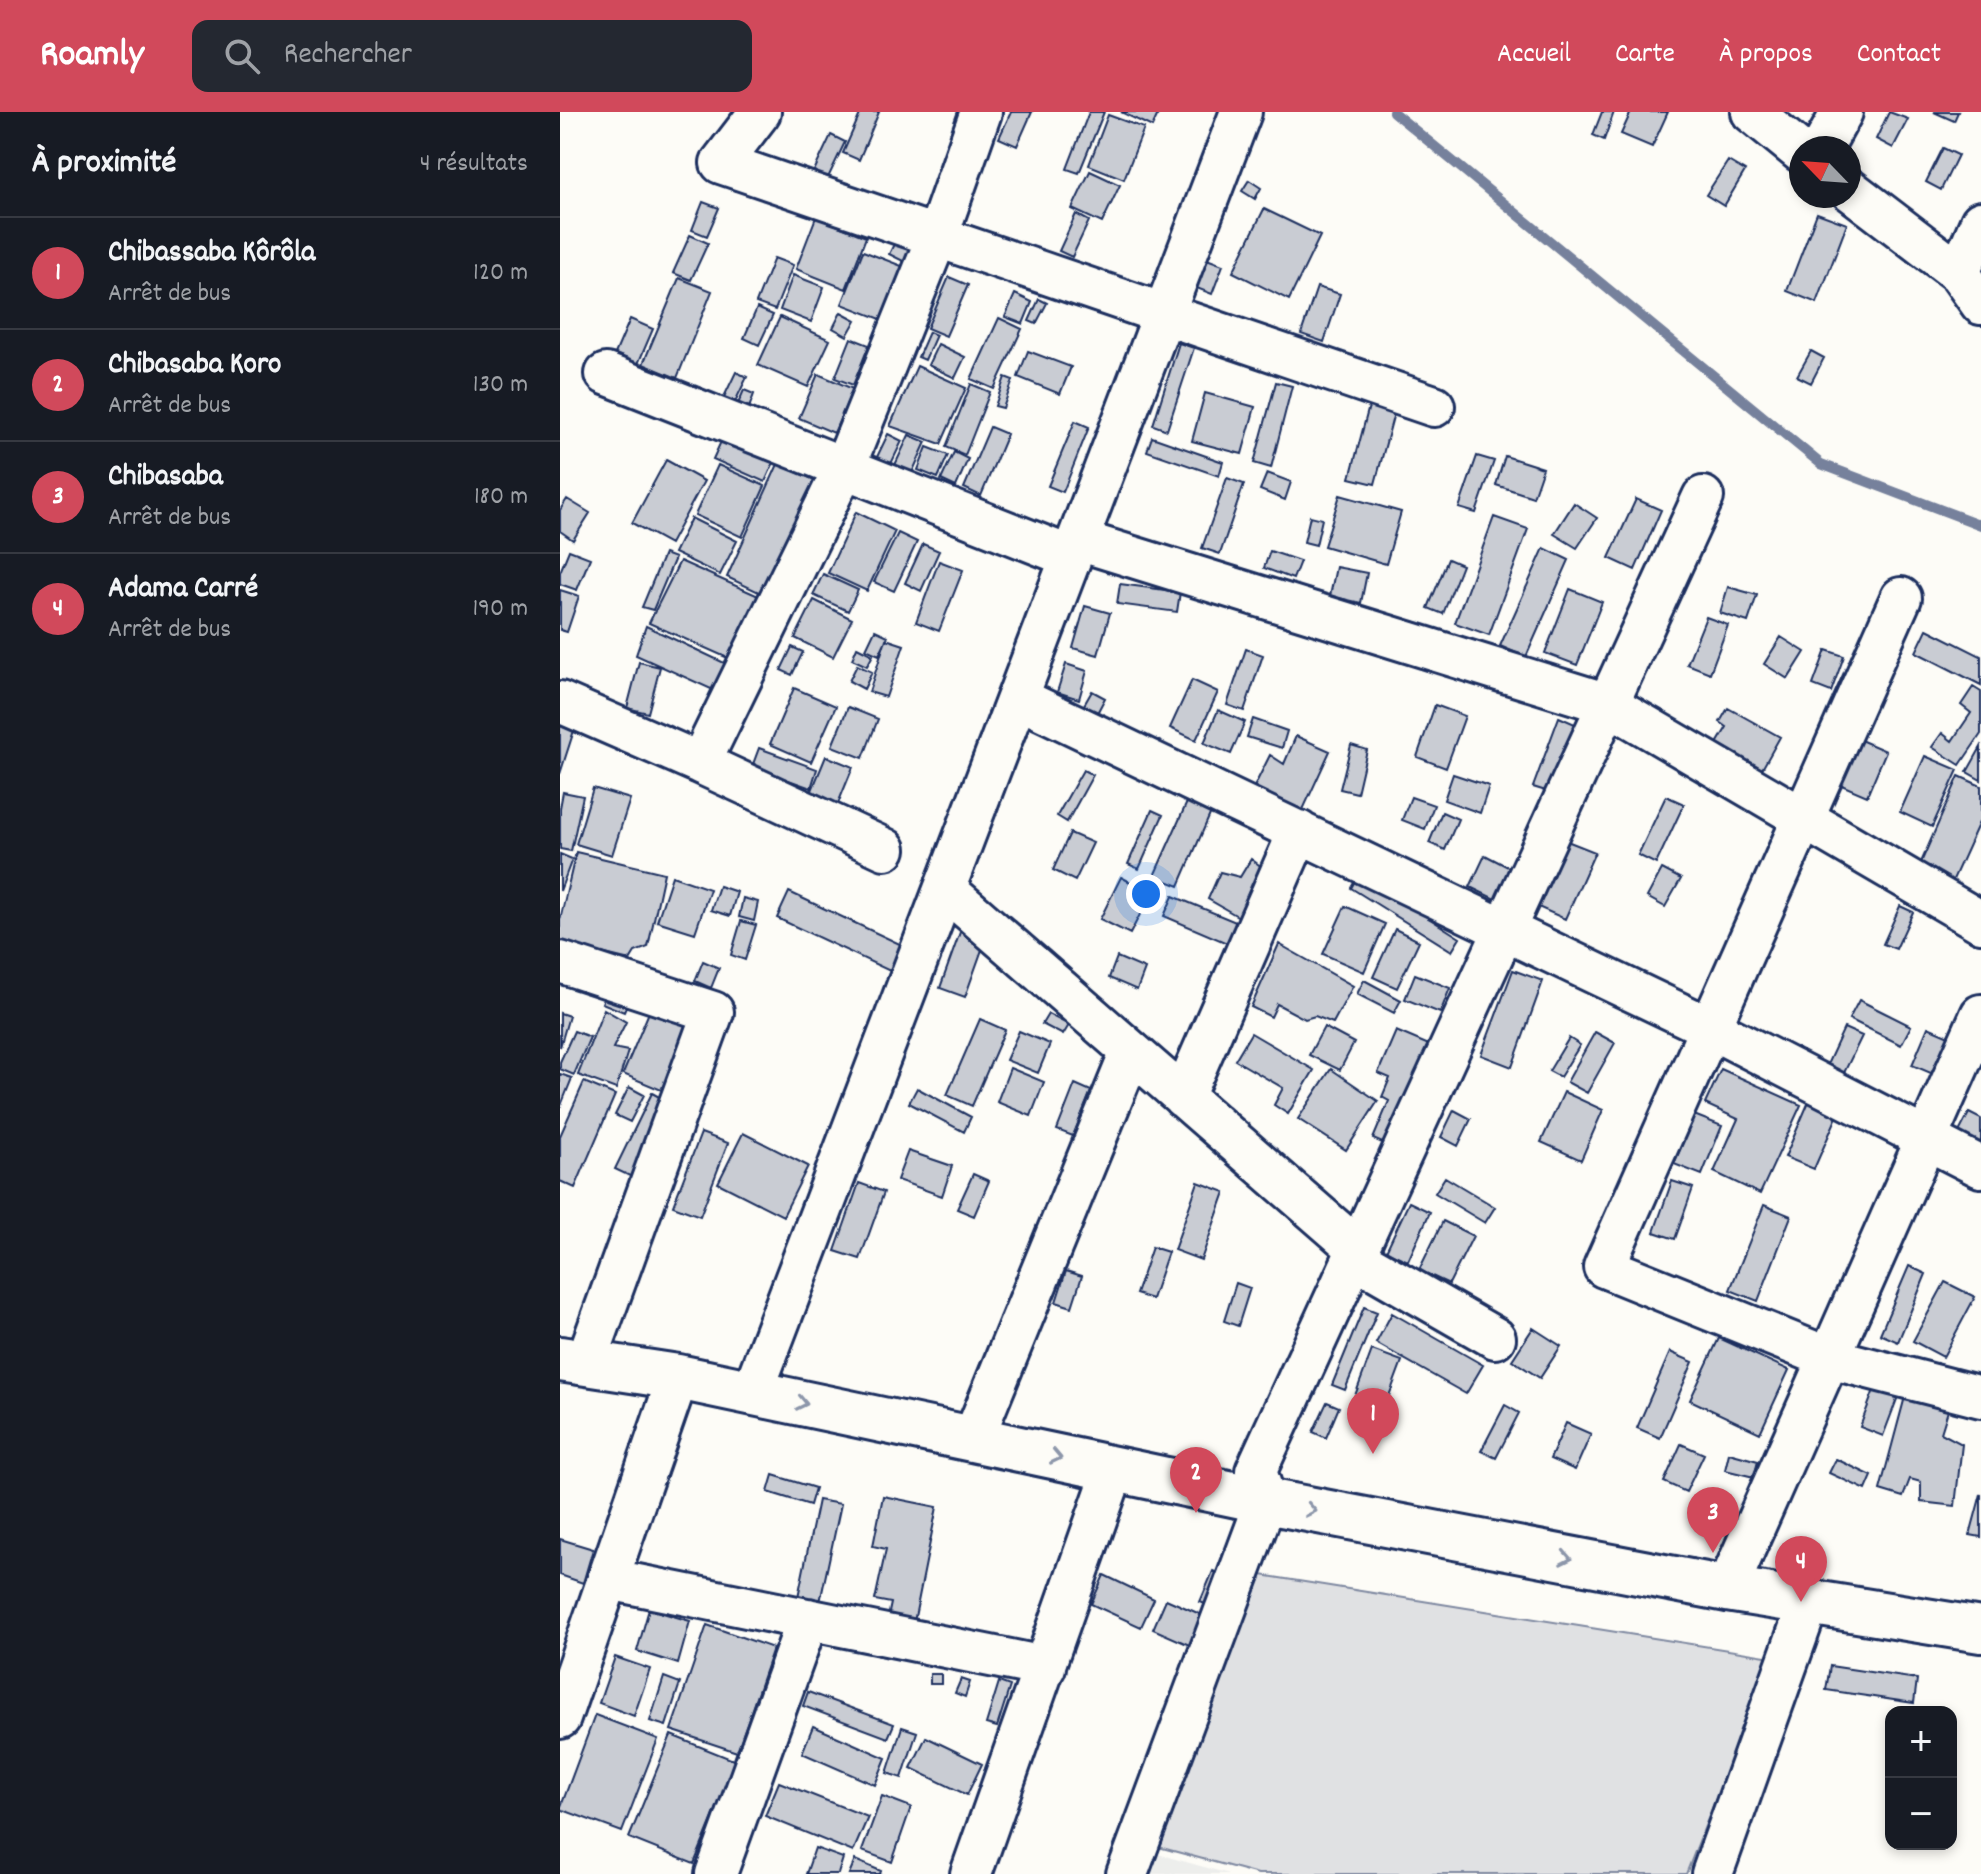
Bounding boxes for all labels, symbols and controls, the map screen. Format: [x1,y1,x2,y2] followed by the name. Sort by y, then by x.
[192,20,752,92] search box
[40,29,144,84] text: Roamly
[220,34,264,78] icon: search
[284,35,412,78] text: Rechercher
[1497,36,1571,76] text: Accueil
[1615,36,1675,76] text: Carte
[1719,36,1813,76] text: À propos
[1857,36,1941,76] text: Contact
[1789,136,1861,208] north arrow
[32,140,176,189] text: À proximité
[420,146,528,183] text: 4 résultats
[108,233,315,276] text: Chibassaba Kôrôla
[55,255,61,292] text: 1
[473,255,528,292] text: 120 m
[108,276,231,313] text: Arrêt de bus
[108,345,281,388] text: Chibasaba Koro
[52,367,64,404] text: 2
[473,367,528,404] text: 130 m
[108,388,231,425] text: Arrêt de bus
[108,457,223,500] text: Chibasaba
[52,479,64,516] text: 3
[474,479,528,516] text: 180 m
[108,500,231,537] text: Arrêt de bus
[108,569,258,612] text: Adama Carré
[53,591,63,628] text: 4
[472,591,528,628] text: 190 m
[108,612,231,649] text: Arrêt de bus
[1126,874,1166,914] your location
[1347,1388,1399,1454] pin: 1
[795,1394,808,1411] one-way arrow
[1170,1447,1222,1513] pin: 2
[1049,1448,1063,1465] one-way arrow
[1687,1487,1739,1553] pin: 3
[1304,1500,1318,1517] one-way arrow
[1775,1536,1827,1602] pin: 4
[1559,1549,1573,1566] one-way arrow
[1885,1706,1957,1850] map controls
[1885,1706,1957,1778] button: +
[1885,1778,1957,1850] button: −

